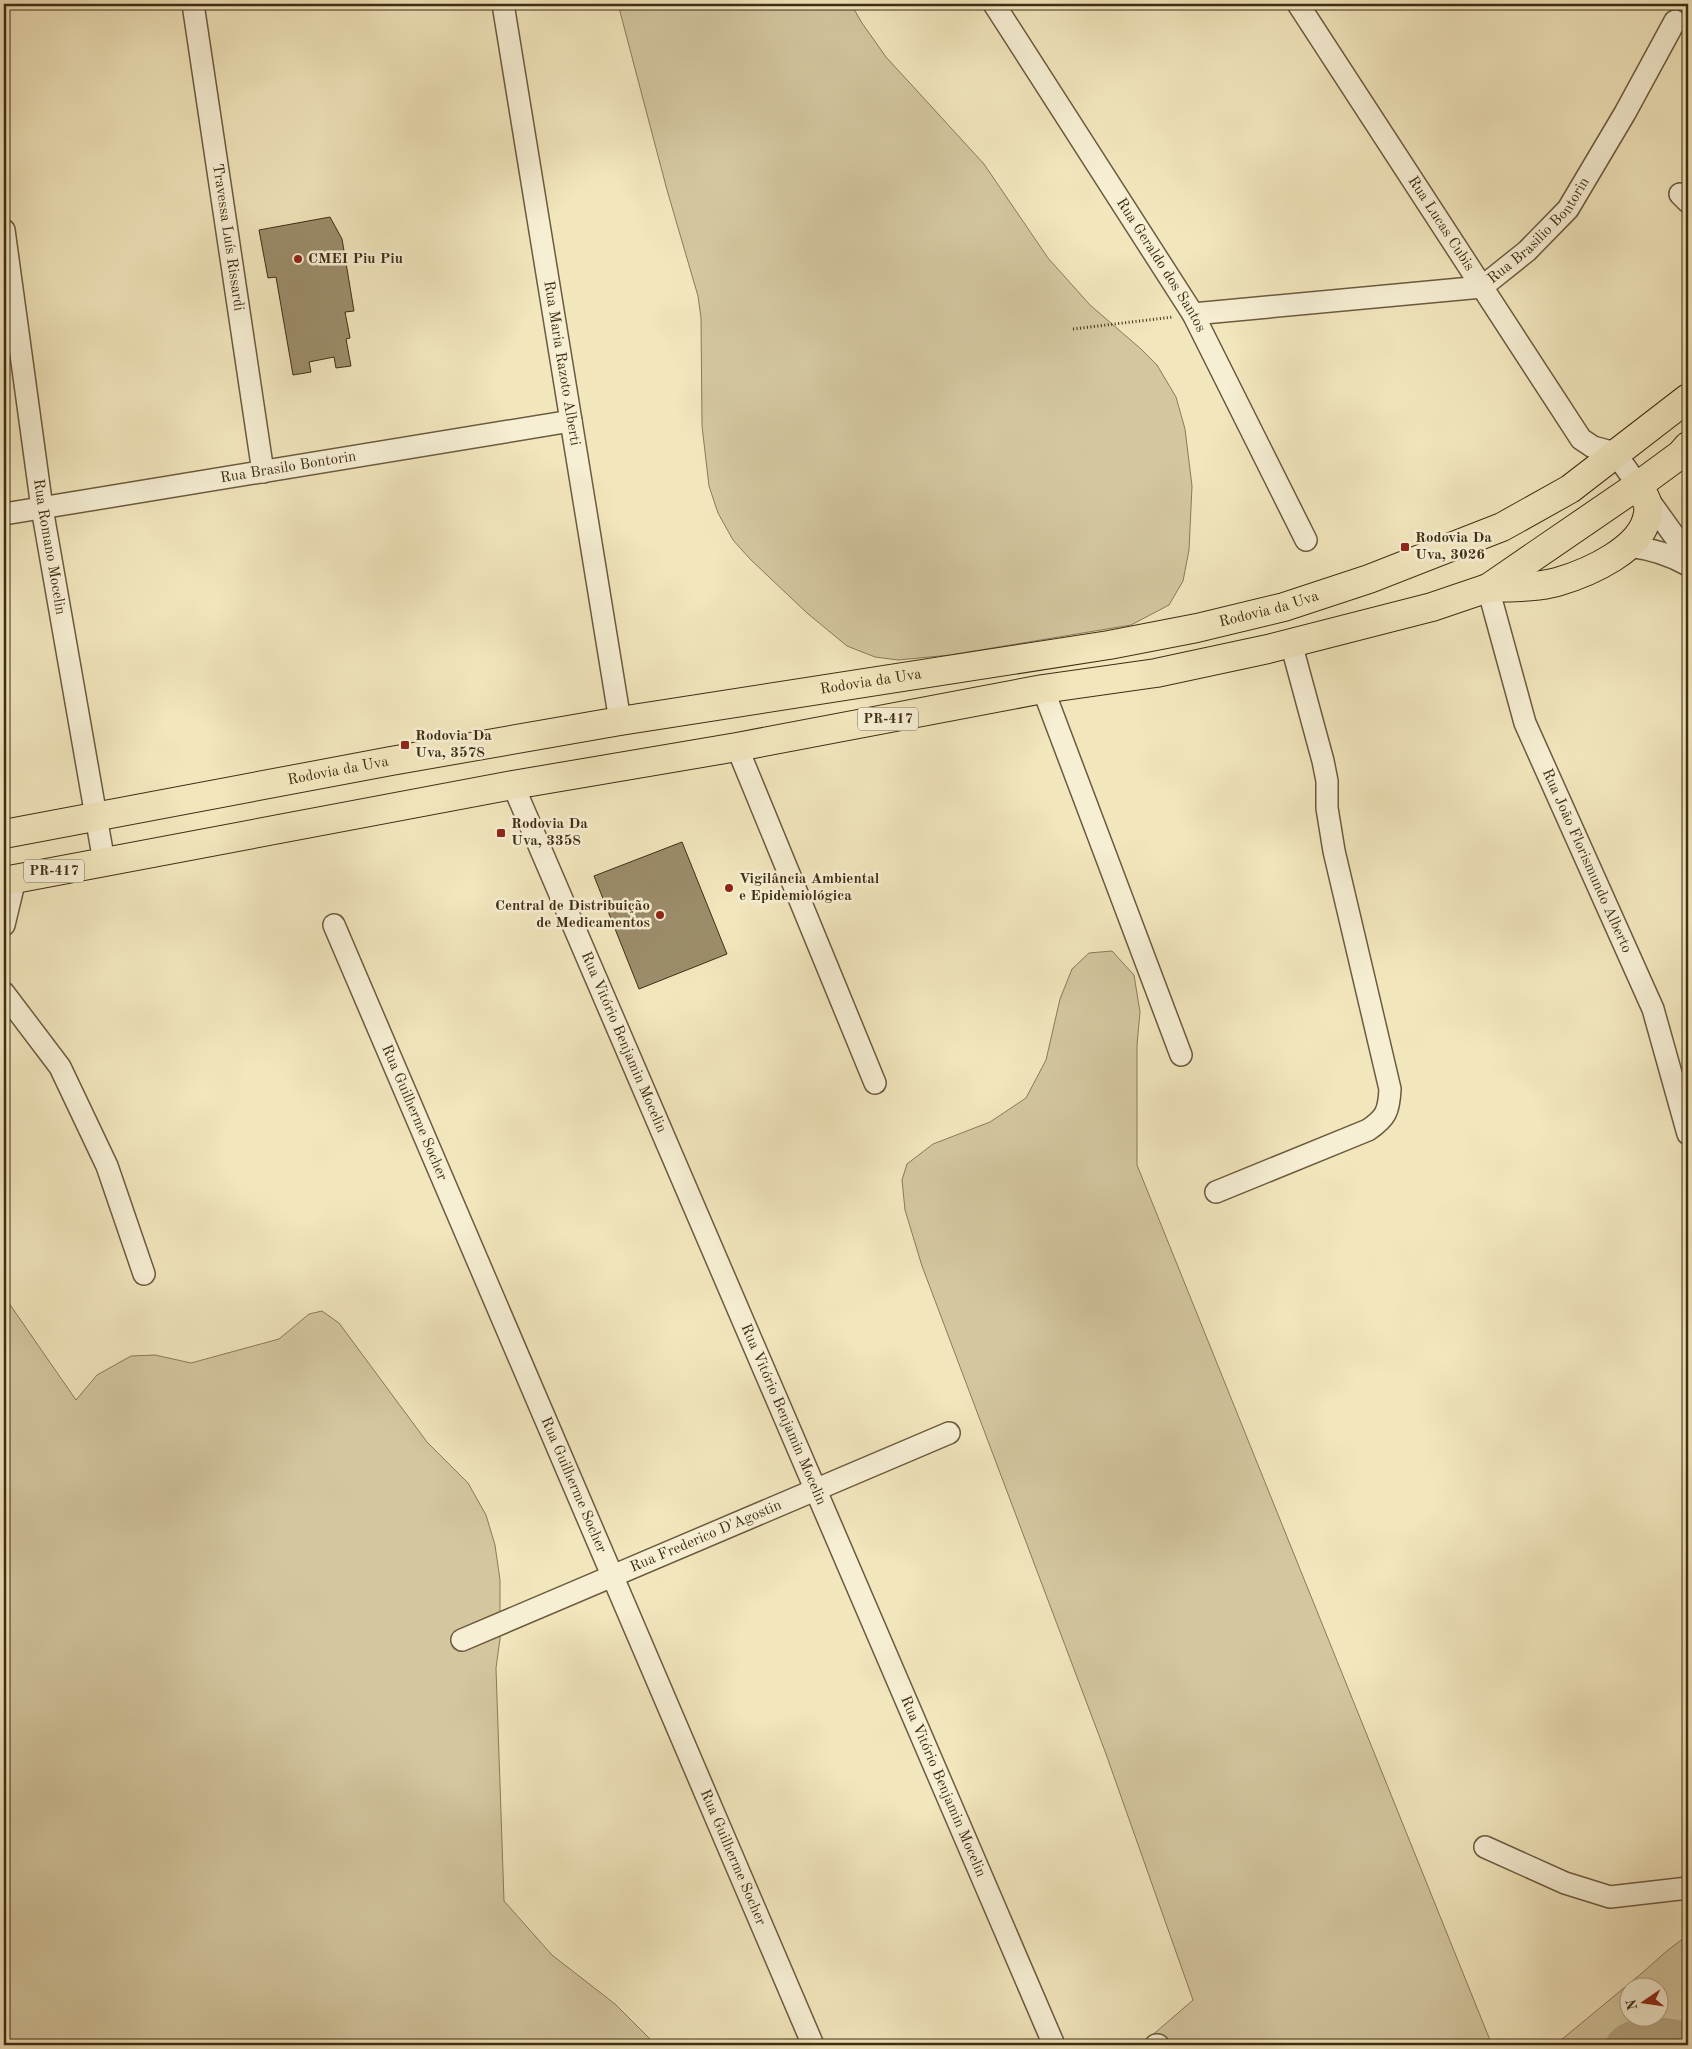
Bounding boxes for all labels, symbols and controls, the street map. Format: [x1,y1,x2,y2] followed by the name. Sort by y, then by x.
[209,163,246,312] street label: Travessa Luís Rissardi
[1405,174,1477,274] street label: Rua Lucas Cubis
[1485,175,1592,287] street label: Rua Brasilio Bontorin
[1113,195,1208,335] street label: Rua Geraldo dos Santos
[308,252,403,267] place label: CMEI Piu Piu
[292,253,304,265] marker: CMEI Piu Piu
[541,280,582,447] street label: Rua Maria Razoto Alberti
[219,449,357,486] street label: Rua Brasilo Bontorin
[31,478,68,616] street label: Rua Romano Mocelin
[1415,531,1492,563] place label: Rodovia Da Uva, 3026
[1399,541,1411,553] marker: Rodovia Da Uva, 3026
[1218,588,1321,630] street label: Rodovia da Uva
[819,667,923,697] street label: Rodovia da Uva
[858,708,918,731] road number: PR-417
[415,729,492,761] place label: Rodovia Da Uva, 3578
[399,739,411,751] marker: Rodovia Da Uva, 3578
[286,754,390,788] street label: Rodovia da Uva
[1539,767,1634,955] street label: Rua João Florismundo Alberto
[511,817,588,849] place label: Rodovia Da Uva, 3358
[495,827,507,839] marker: Rodovia Da Uva, 3358
[24,859,84,882] road number: PR-417
[739,872,880,904] place label: Vigilância Ambiental e Epidemiológica
[723,882,735,894] marker: Vigilância Ambiental e Epidemiológica
[495,899,650,931] place label: Central de Distribuição de Medicamentos
[654,909,666,921] marker: Central de Distribuição de Medicamentos
[578,949,669,1135] street label: Rua Vitório Benjamin Mocelin
[379,1042,450,1183] street label: Rua Guilherme Socher
[738,1322,829,1507] street label: Rua Vitório Benjamin Mocelin
[538,1415,609,1555] street label: Rua Guilherme Socher
[628,1498,784,1575] street label: Rua Frederico D'Agostin
[898,1694,989,1879] street label: Rua Vitório Benjamin Mocelin
[697,1787,768,1927] street label: Rua Guilherme Socher
[1620,1976,1670,2026] north arrow
[1624,1998,1640,2011] text: N

